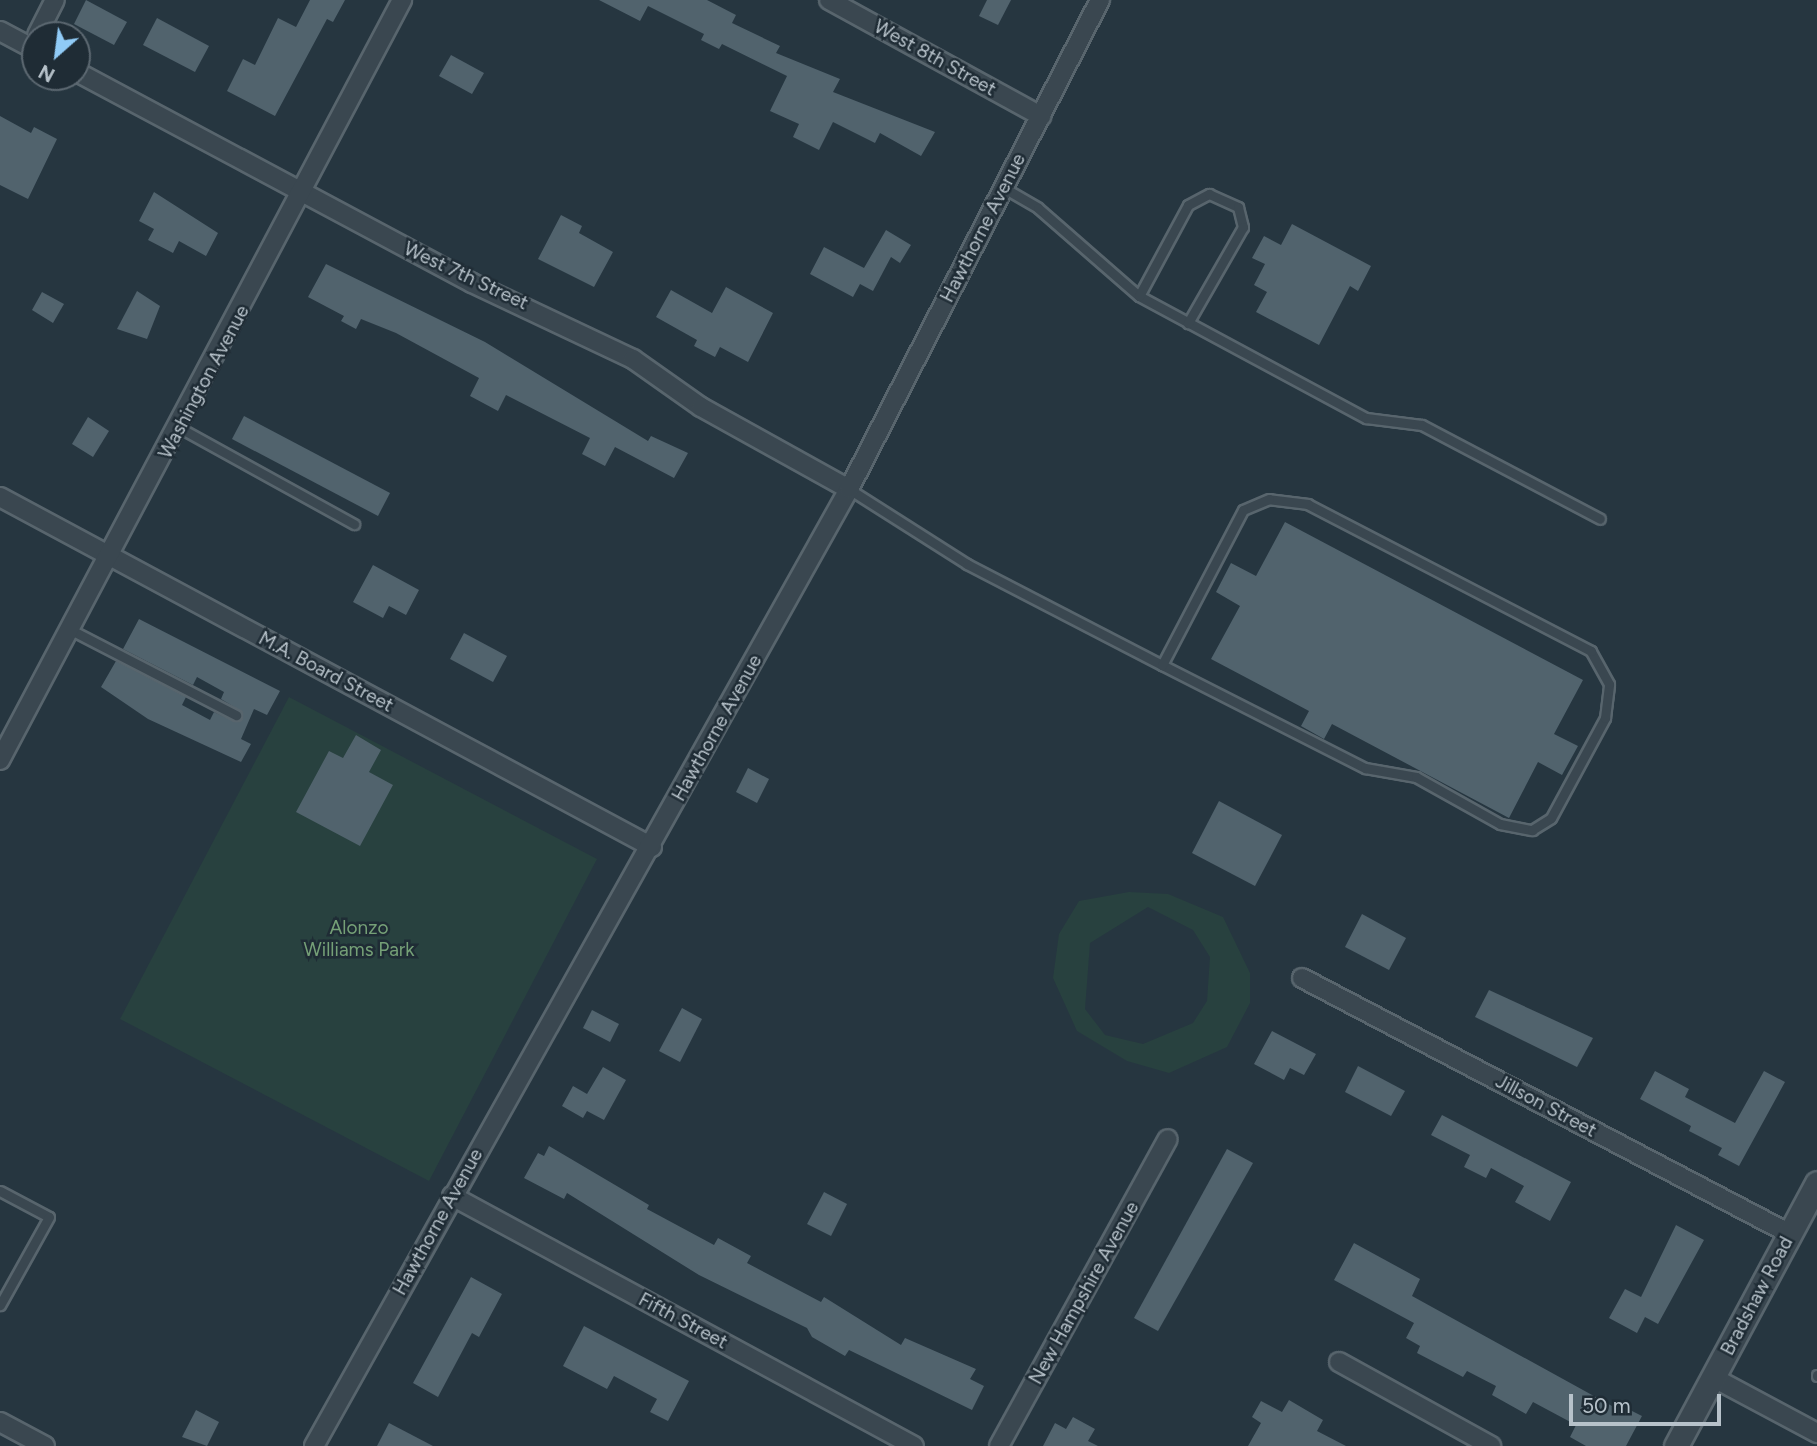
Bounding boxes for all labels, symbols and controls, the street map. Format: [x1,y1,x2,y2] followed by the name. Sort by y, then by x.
[870,15,1000,101] street label: West 8th Street
[21,21,91,91] north arrow
[35,60,59,87] text: N
[936,150,1030,306] street label: Hawthorne Avenue
[400,237,532,315] street label: West 7th Street
[154,301,254,463] street label: Washington Avenue
[255,627,397,717] street label: M.A. Board Street
[667,651,767,805] street label: Hawthorne Avenue
[304,917,414,961] park label: Alonzo Williams Park
[1492,1070,1600,1142] street label: Jillson Street
[388,1145,488,1299] street label: Hawthorne Avenue
[1024,1198,1144,1388] street label: New Hampshire Avenue
[1716,1233,1798,1359] street label: Bradshaw Road
[635,1288,731,1354] street label: Fifth Street
[1572,1380,1724,1424] scale bar
[1582,1393,1631,1418] text: 50 m

